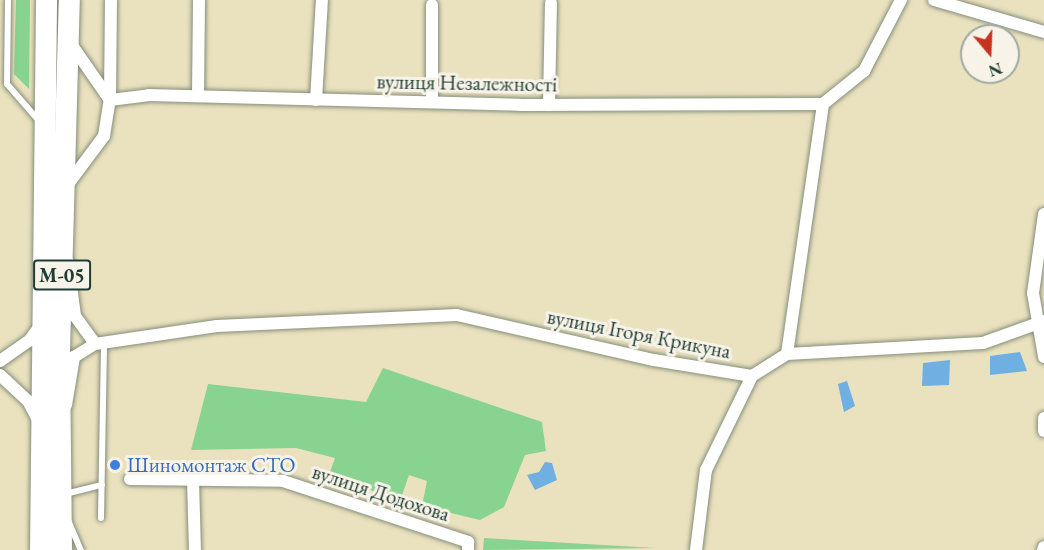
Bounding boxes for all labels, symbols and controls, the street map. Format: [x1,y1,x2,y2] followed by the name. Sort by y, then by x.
[960,24,1020,84] north arrow
[986,58,1005,82] text: N
[376,69,558,97] street label: вулиця Незалежності
[32,258,92,292] road number: М-05
[545,304,733,364] street label: вулиця Ігоря Крикуна
[127,452,296,478] place label: Шиномонтаж СТО
[108,458,122,472] marker: Шиномонтаж СТО
[309,459,453,527] street label: вулиця Додохова

